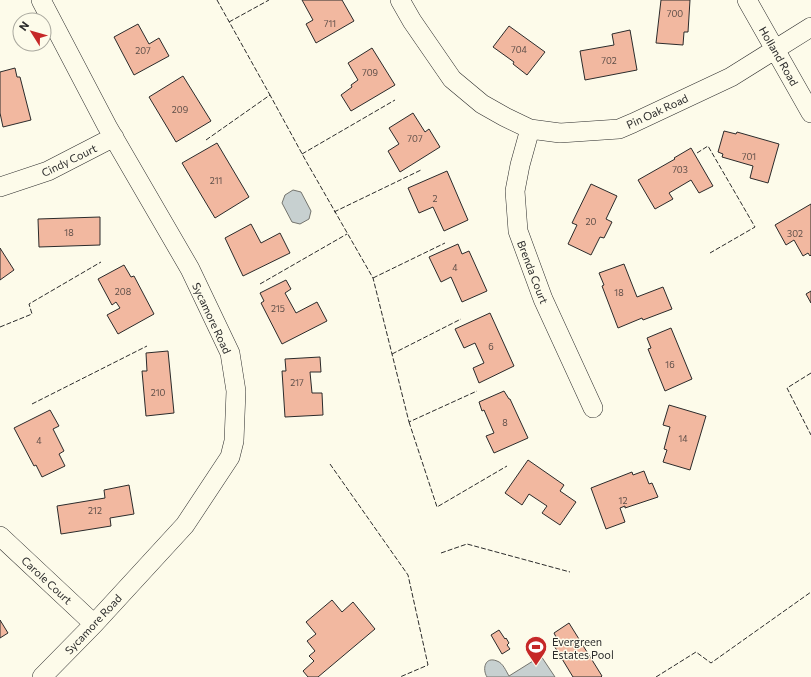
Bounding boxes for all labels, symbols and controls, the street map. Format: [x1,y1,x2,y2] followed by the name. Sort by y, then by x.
[667,8,683,19] house number: 700
[12,12,52,52] north arrow
[16,18,31,33] text: N
[324,18,336,29] house number: 711
[757,24,801,88] street label: Holland Road
[511,44,528,55] house number: 704
[135,45,151,56] house number: 207
[601,55,617,66] house number: 702
[362,67,378,78] house number: 709
[624,91,690,131] street label: Pin Oak Road
[172,104,188,115] house number: 209
[407,133,423,144] house number: 707
[39,141,99,179] street label: Cindy Court
[742,151,756,162] house number: 701
[672,164,688,175] house number: 703
[210,175,222,186] house number: 211
[433,193,438,204] house number: 2
[586,216,597,227] house number: 20
[64,227,74,238] house number: 18
[787,228,803,239] house number: 302
[515,238,551,306] street label: Brenda Court
[452,262,458,273] house number: 4
[190,280,234,356] street label: Sycamore Road
[115,286,131,297] house number: 208
[614,287,624,298] house number: 18
[271,303,285,314] house number: 215
[488,341,494,352] house number: 6
[665,359,675,370] house number: 16
[290,377,304,388] house number: 217
[151,387,165,398] house number: 210
[502,417,508,428] house number: 8
[678,433,688,444] house number: 14
[36,435,42,446] house number: 4
[619,495,627,506] house number: 12
[88,505,102,516] house number: 212
[19,553,75,607] street label: Carole Court
[62,591,124,657] street label: Sycamore Road
[523,634,549,667] sports icon: Evergreen Estates Pool
[552,635,614,661] place label: Evergreen Estates Pool

